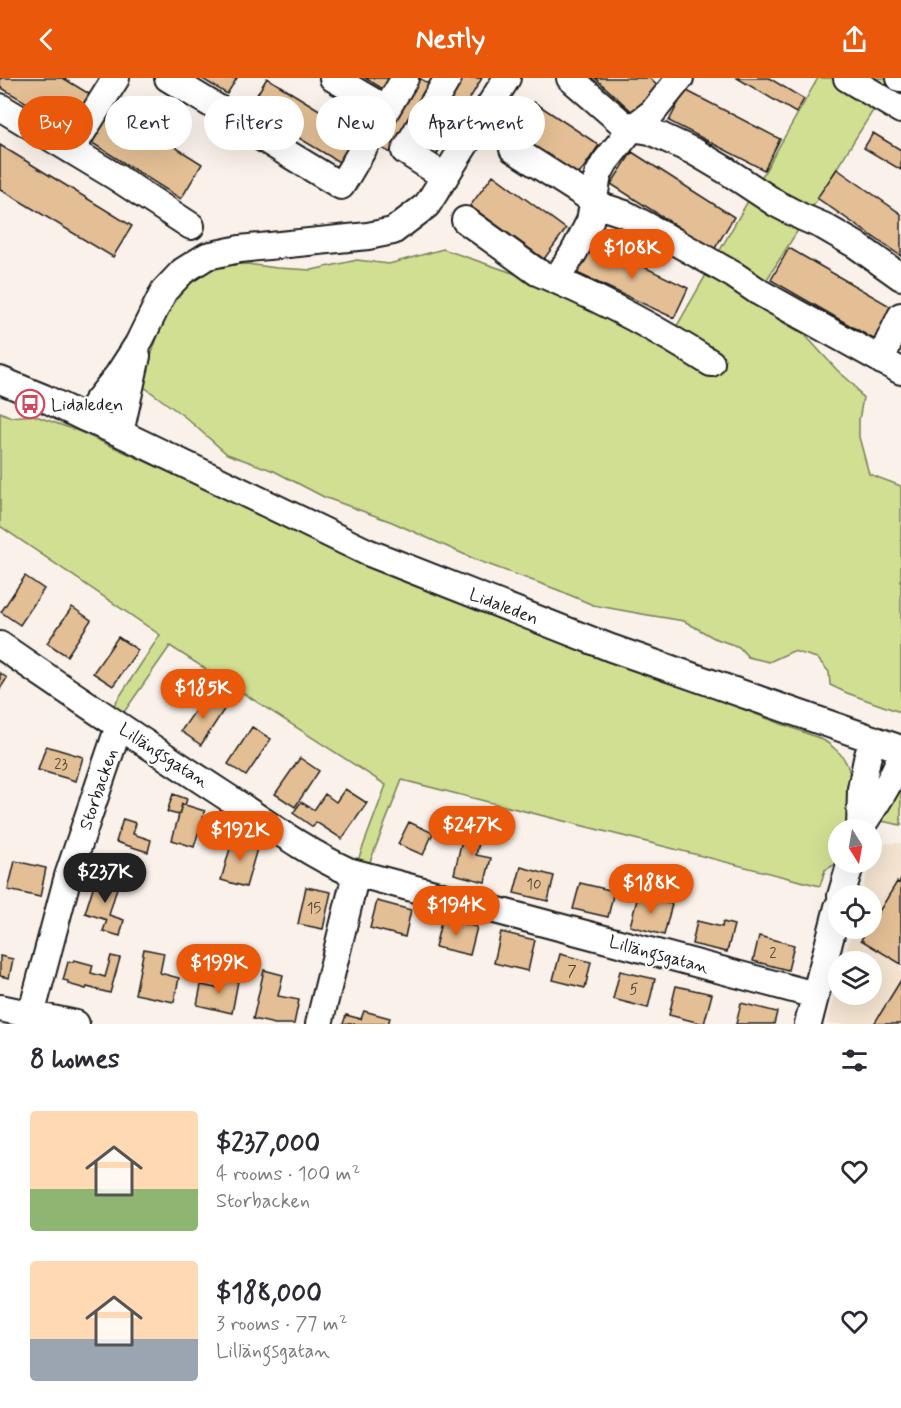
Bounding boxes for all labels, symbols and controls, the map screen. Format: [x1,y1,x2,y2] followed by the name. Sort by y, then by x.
[416,22,485,57] text: Nestly
[30,23,63,56] icon: back
[838,23,871,56] icon: share
[18,96,93,150] chip: Buy
[105,96,192,150] chip: Rent
[204,96,304,150] chip: Filters
[316,96,396,150] chip: New
[408,96,545,150] chip: Apartment
[590,229,674,280] pin: $108K
[603,235,661,262] text: $108K
[14,388,46,420] bus stop icon: Lidaleden
[51,393,123,417] place label: Lidaleden
[466,583,542,631] street label: Lidaleden
[161,669,245,720] pin: $185K
[175,675,231,702] text: $185K
[113,718,213,795] street label: Lillängsgatan
[74,745,124,833] street label: Storbacken
[54,755,68,775] house number: 23
[430,806,514,857] pin: $247K
[198,811,282,862] pin: $192K
[443,812,501,839] text: $247K
[211,817,269,844] text: $192K
[828,819,882,873] north arrow
[828,819,882,1005] map controls
[63,853,147,904] pin: $237K
[77,859,133,886] text: $237K
[609,864,693,915] pin: $188K
[623,870,679,897] text: $188K
[526,875,542,895] house number: 10
[828,885,882,939] button: locate
[414,886,498,937] pin: $194K
[427,892,485,919] text: $194K
[307,899,321,919] house number: 15
[606,930,711,982] street label: Lillängsgatan
[177,944,261,995] pin: $199K
[769,944,777,964] house number: 2
[190,950,248,977] text: $199K
[828,951,882,1005] button: layers
[567,962,577,982] house number: 7
[629,980,639,1000] house number: 5
[30,1043,120,1077] text: 8 homes
[838,1044,871,1077] icon: filters
[216,1127,320,1161] text: $237,000
[78,1135,150,1207] icon: home
[838,1155,871,1188] icon: heart
[216,1161,360,1188] text: 4 rooms · 100 m²
[216,1188,310,1215] text: Storbacken
[216,1277,322,1311] text: $188,000
[78,1285,150,1357] icon: home
[838,1305,871,1338] icon: heart
[216,1311,348,1338] text: 3 rooms · 77 m²
[216,1338,330,1365] text: Lillängsgatan

